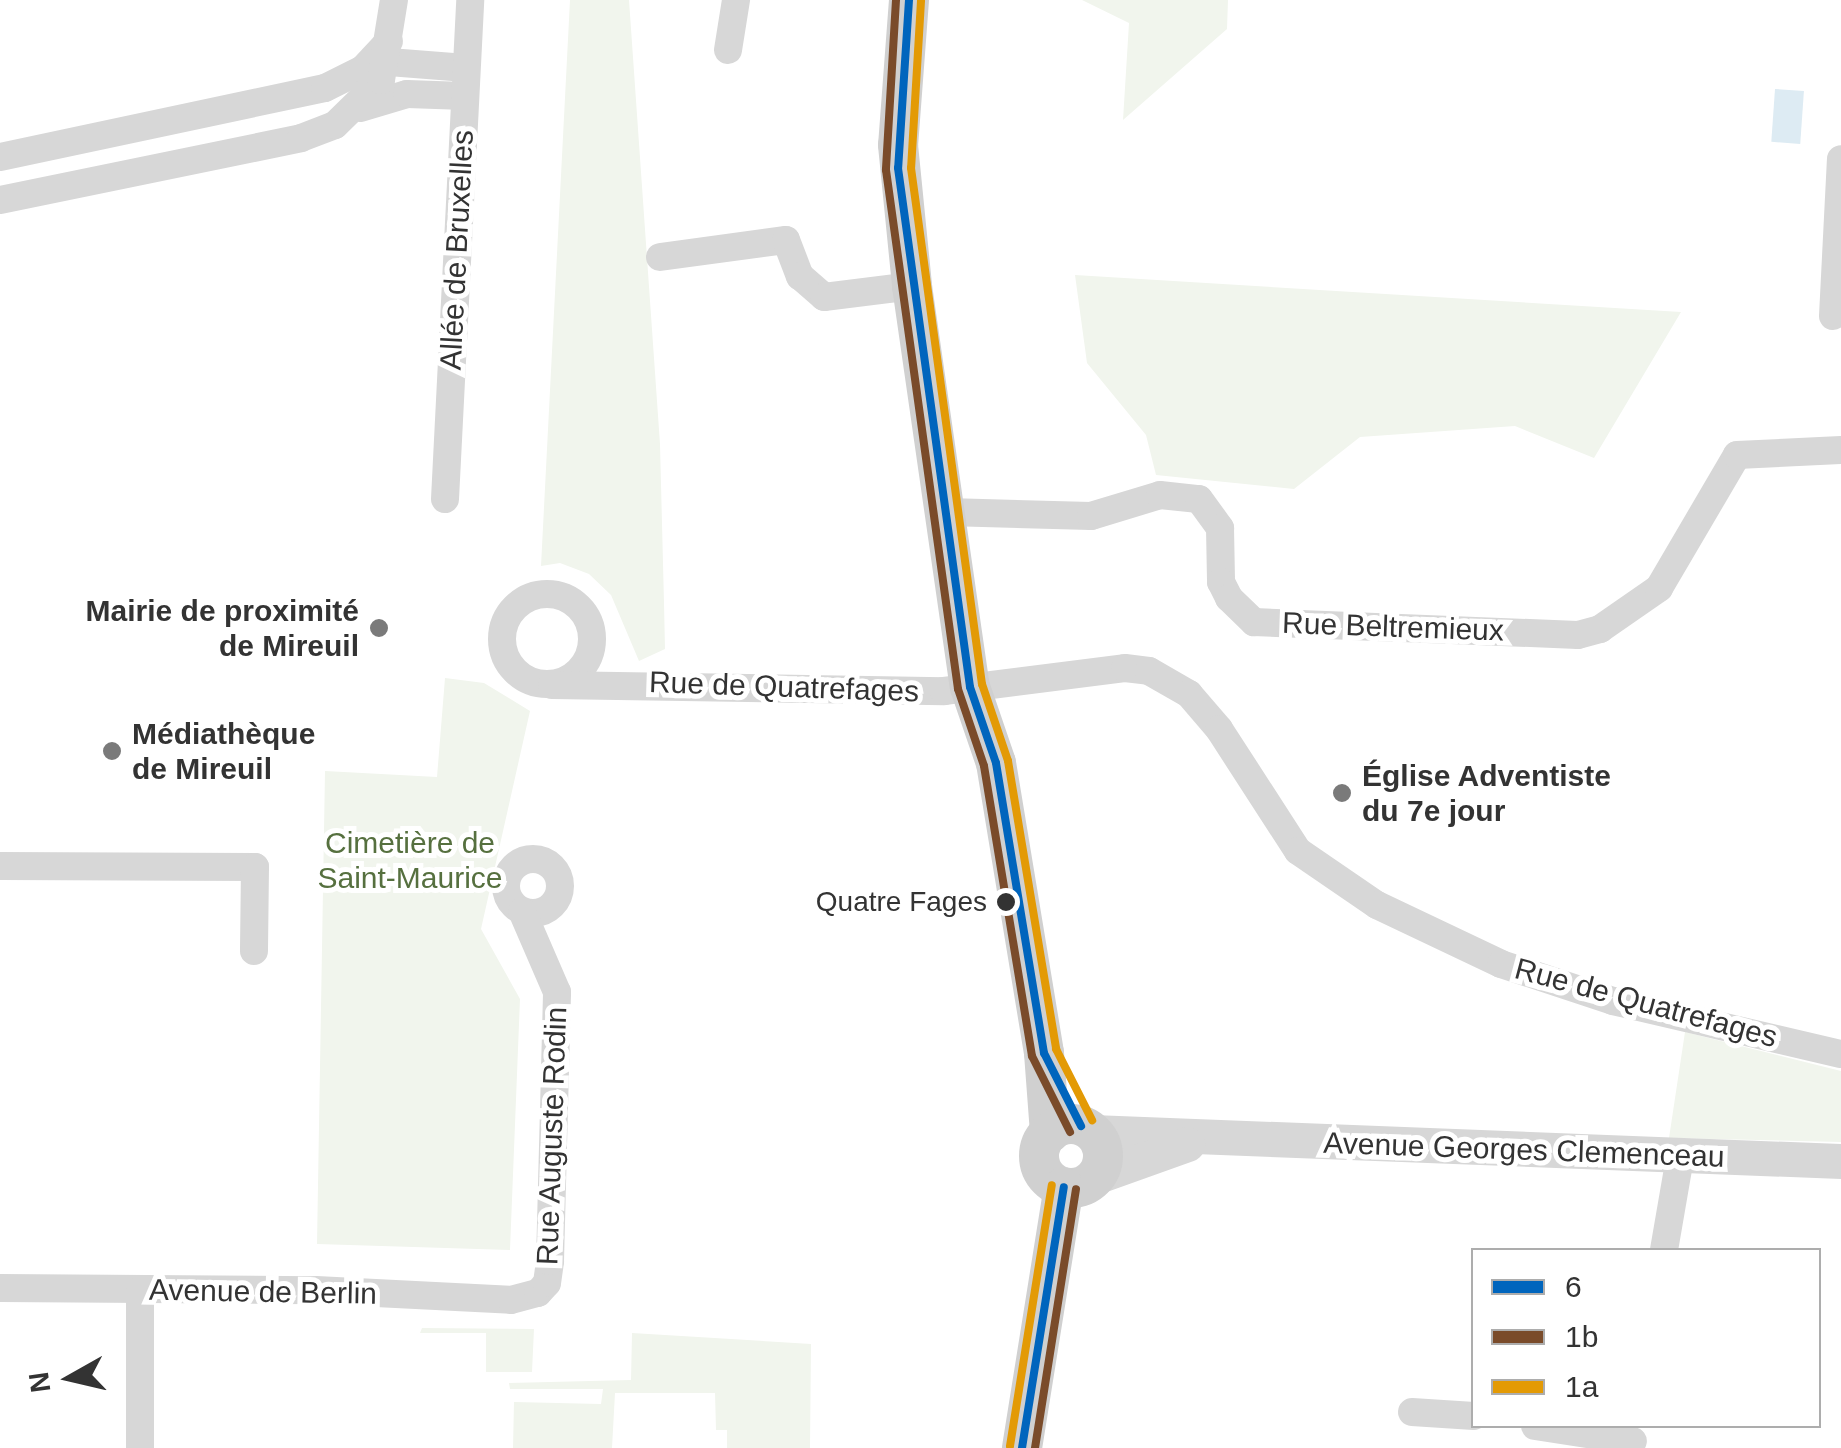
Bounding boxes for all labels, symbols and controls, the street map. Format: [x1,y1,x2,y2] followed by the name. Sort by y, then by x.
[433,129,481,371] street label: Allée de Bruxelles
[86,593,359,664] place label: Mairie de proximité de Mireuil
[1282,605,1504,649] street label: Rue Beltremieux
[368,617,390,639] marker: Mairie de proximité de Mireuil
[648,664,920,710] street label: Rue de Quatrefages
[132,716,315,786] place label: Médiathèque de Mireuil
[101,740,123,762] marker: Médiathèque de Mireuil
[1362,758,1612,828] place label: Église Adventiste du 7e jour
[1331,782,1353,804] marker: Église Adventiste du 7e jour
[317,825,503,896] park label: Cimetière de Saint-Maurice
[816,885,987,919] place label: Quatre Fages
[996,892,1016,912] marker: Quatre Fages
[1511,951,1781,1055] street label: Rue de Quatrefages
[529,1005,575,1267] street label: Rue Auguste Rodin
[1323,1125,1725,1175] street label: Avenue Georges Clemenceau
[1471,1248,1821,1428] legend
[1565,1270,1582,1303] text: 6
[149,1272,377,1312] street label: Avenue de Berlin
[1565,1320,1598,1353] text: 1b
[20,1328,120,1428] north arrow
[23,1370,57,1394] text: N
[1565,1370,1598,1403] text: 1a

